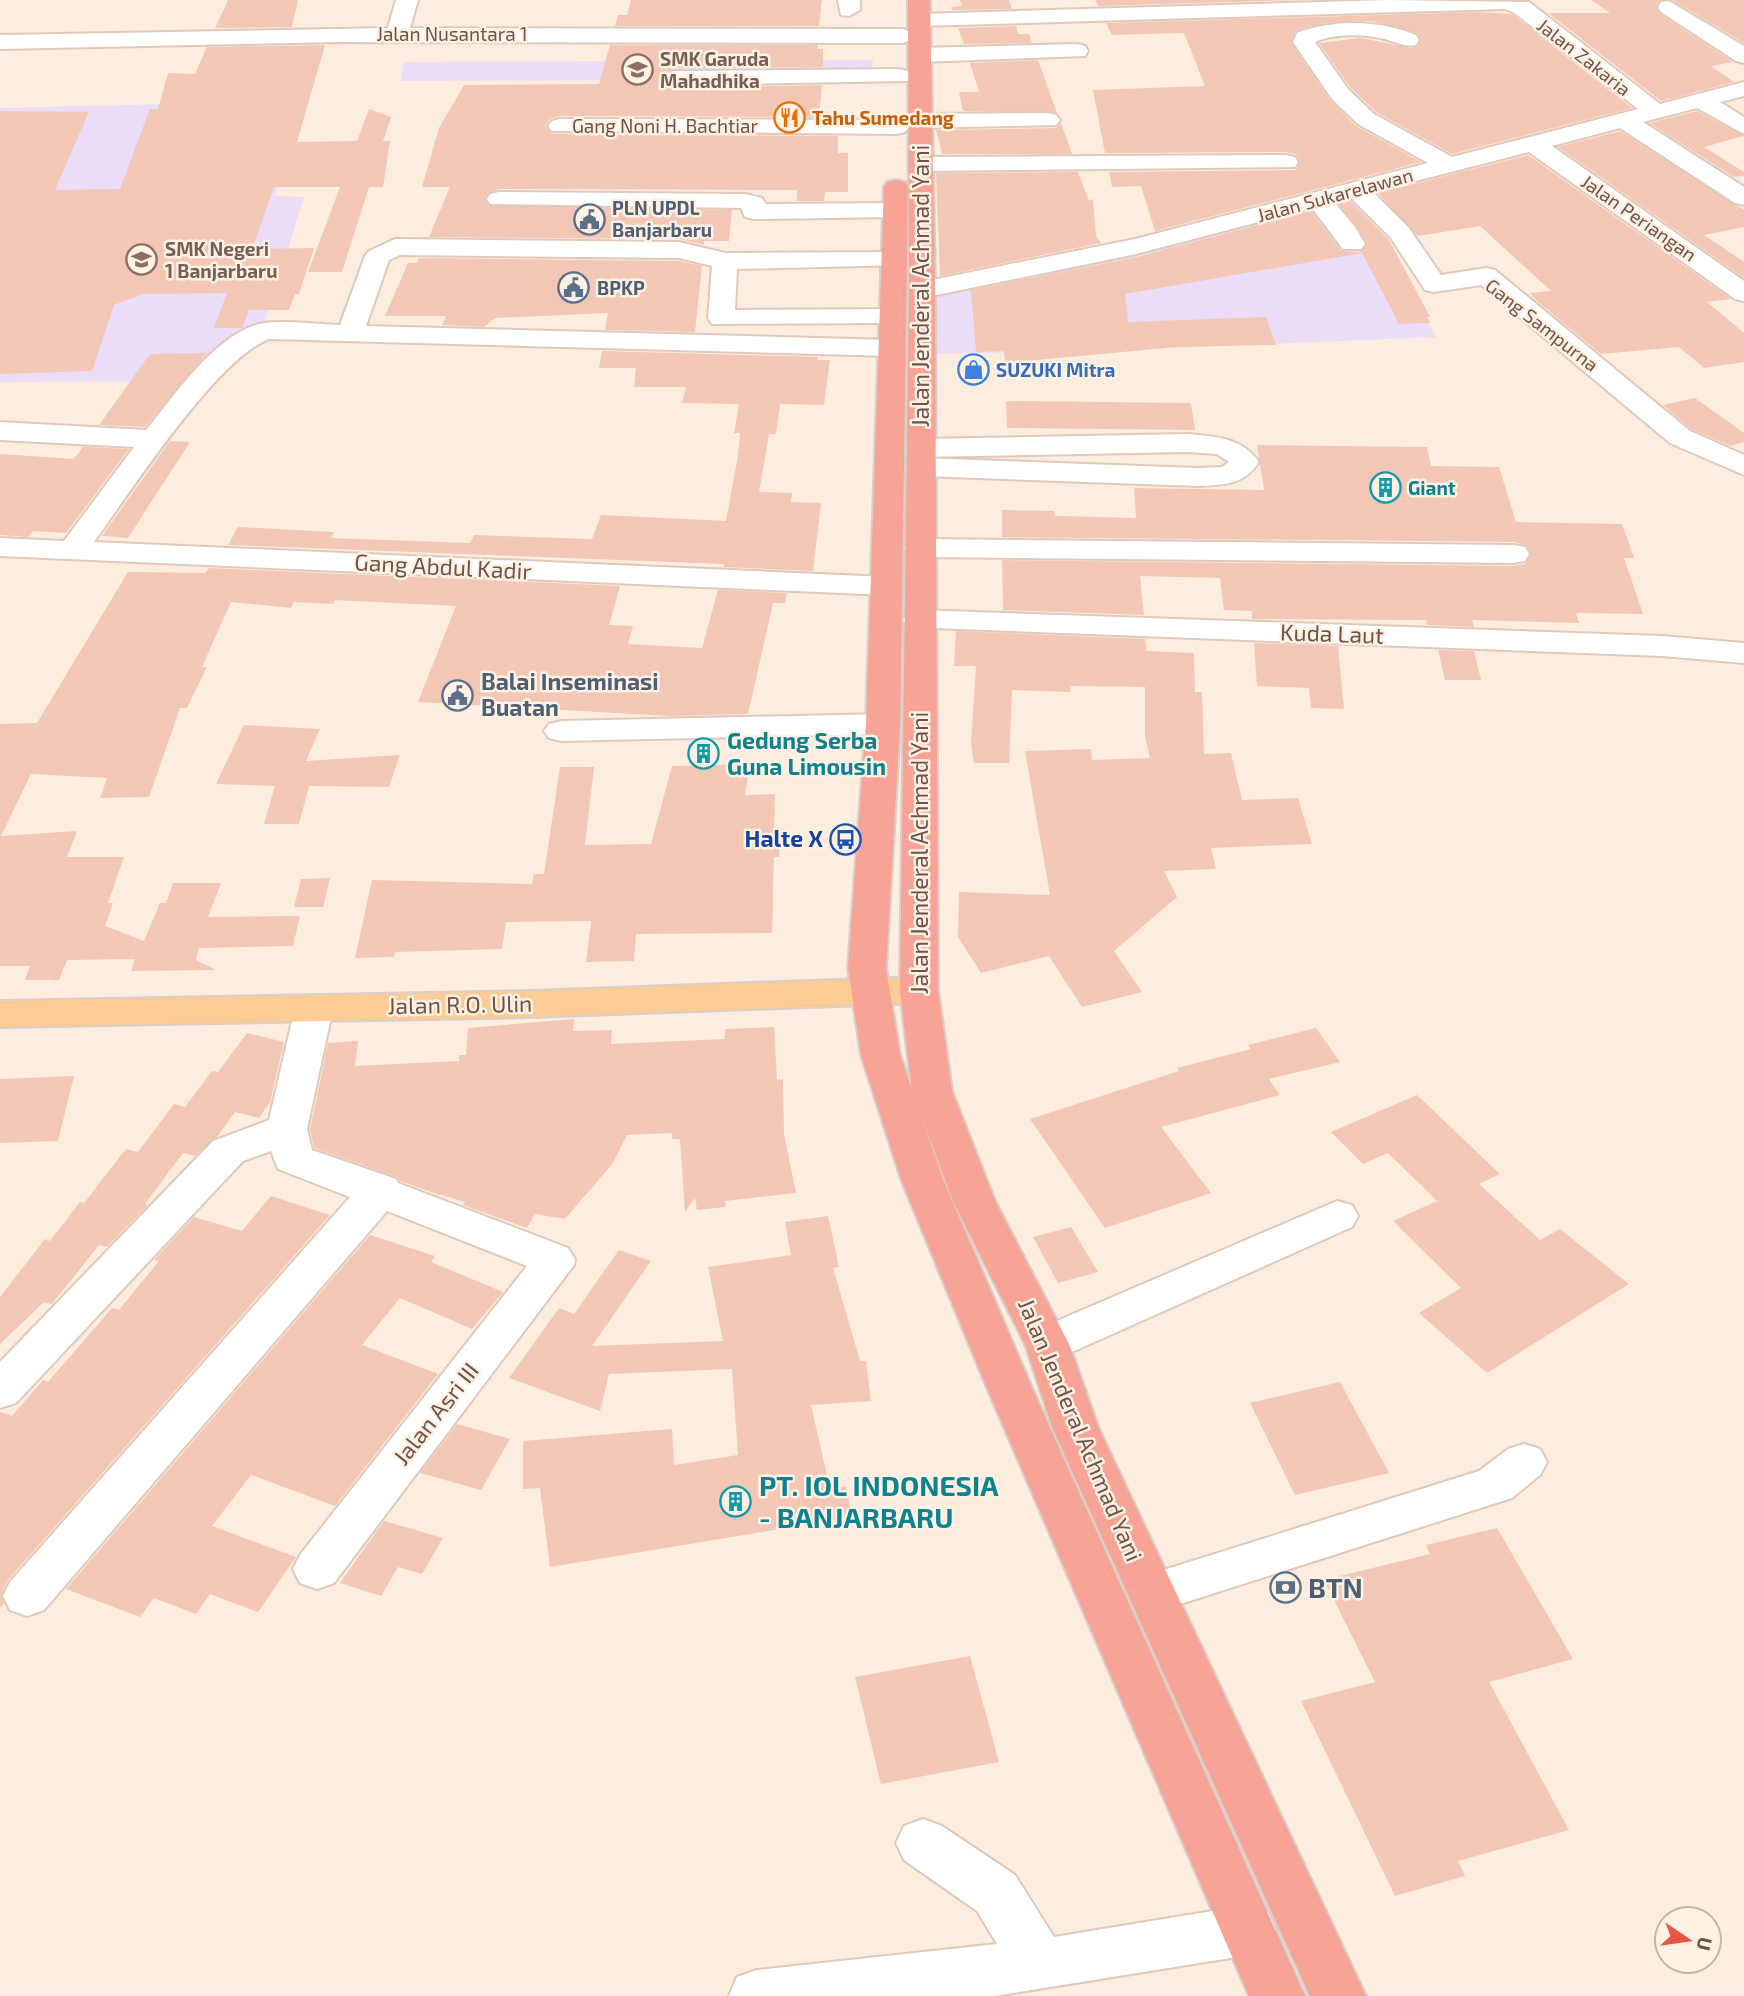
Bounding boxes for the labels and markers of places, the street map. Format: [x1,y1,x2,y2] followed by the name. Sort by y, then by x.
[660,47,769,92] place label: SMK Garuda Mahadhika
[620,53,654,87] school or university icon: SMK Garuda Mahadhika
[772,101,806,135] restaurant icon: Tahu Sumedang
[812,106,954,129] place label: Tahu Sumedang
[612,196,712,241] place label: PLN UPDL Banjarbaru
[572,202,606,236] public building icon: PLN UPDL Banjarbaru
[165,237,277,282] place label: SMK Negeri 1 Banjarbaru
[125,243,159,277] school or university icon: SMK Negeri 1 Banjarbaru
[557,271,591,305] public building icon: BPKP
[597,276,645,299] place label: BPKP
[956,353,990,387] shop icon: SUZUKI Mitra
[996,358,1115,381] place label: SUZUKI Mitra
[1368,471,1402,505] building icon: Giant
[1408,476,1456,499] place label: Giant
[481,667,659,721] place label: Balai Inseminasi Buatan
[441,678,475,712] public building icon: Balai Inseminasi Buatan
[727,726,886,780] place label: Gedung Serba Guna Limousin
[687,737,721,771] building icon: Gedung Serba Guna Limousin
[829,822,863,856] bus stop icon: Halte X
[745,824,823,852] place label: Halte X
[759,1468,999,1534] place label: PT. IOL INDONESIA - BANJARBARU
[719,1485,753,1519] building icon: PT. IOL INDONESIA - BANJARBARU
[1308,1570,1363,1604] place label: BTN
[1268,1571,1302,1605] bank icon: BTN

